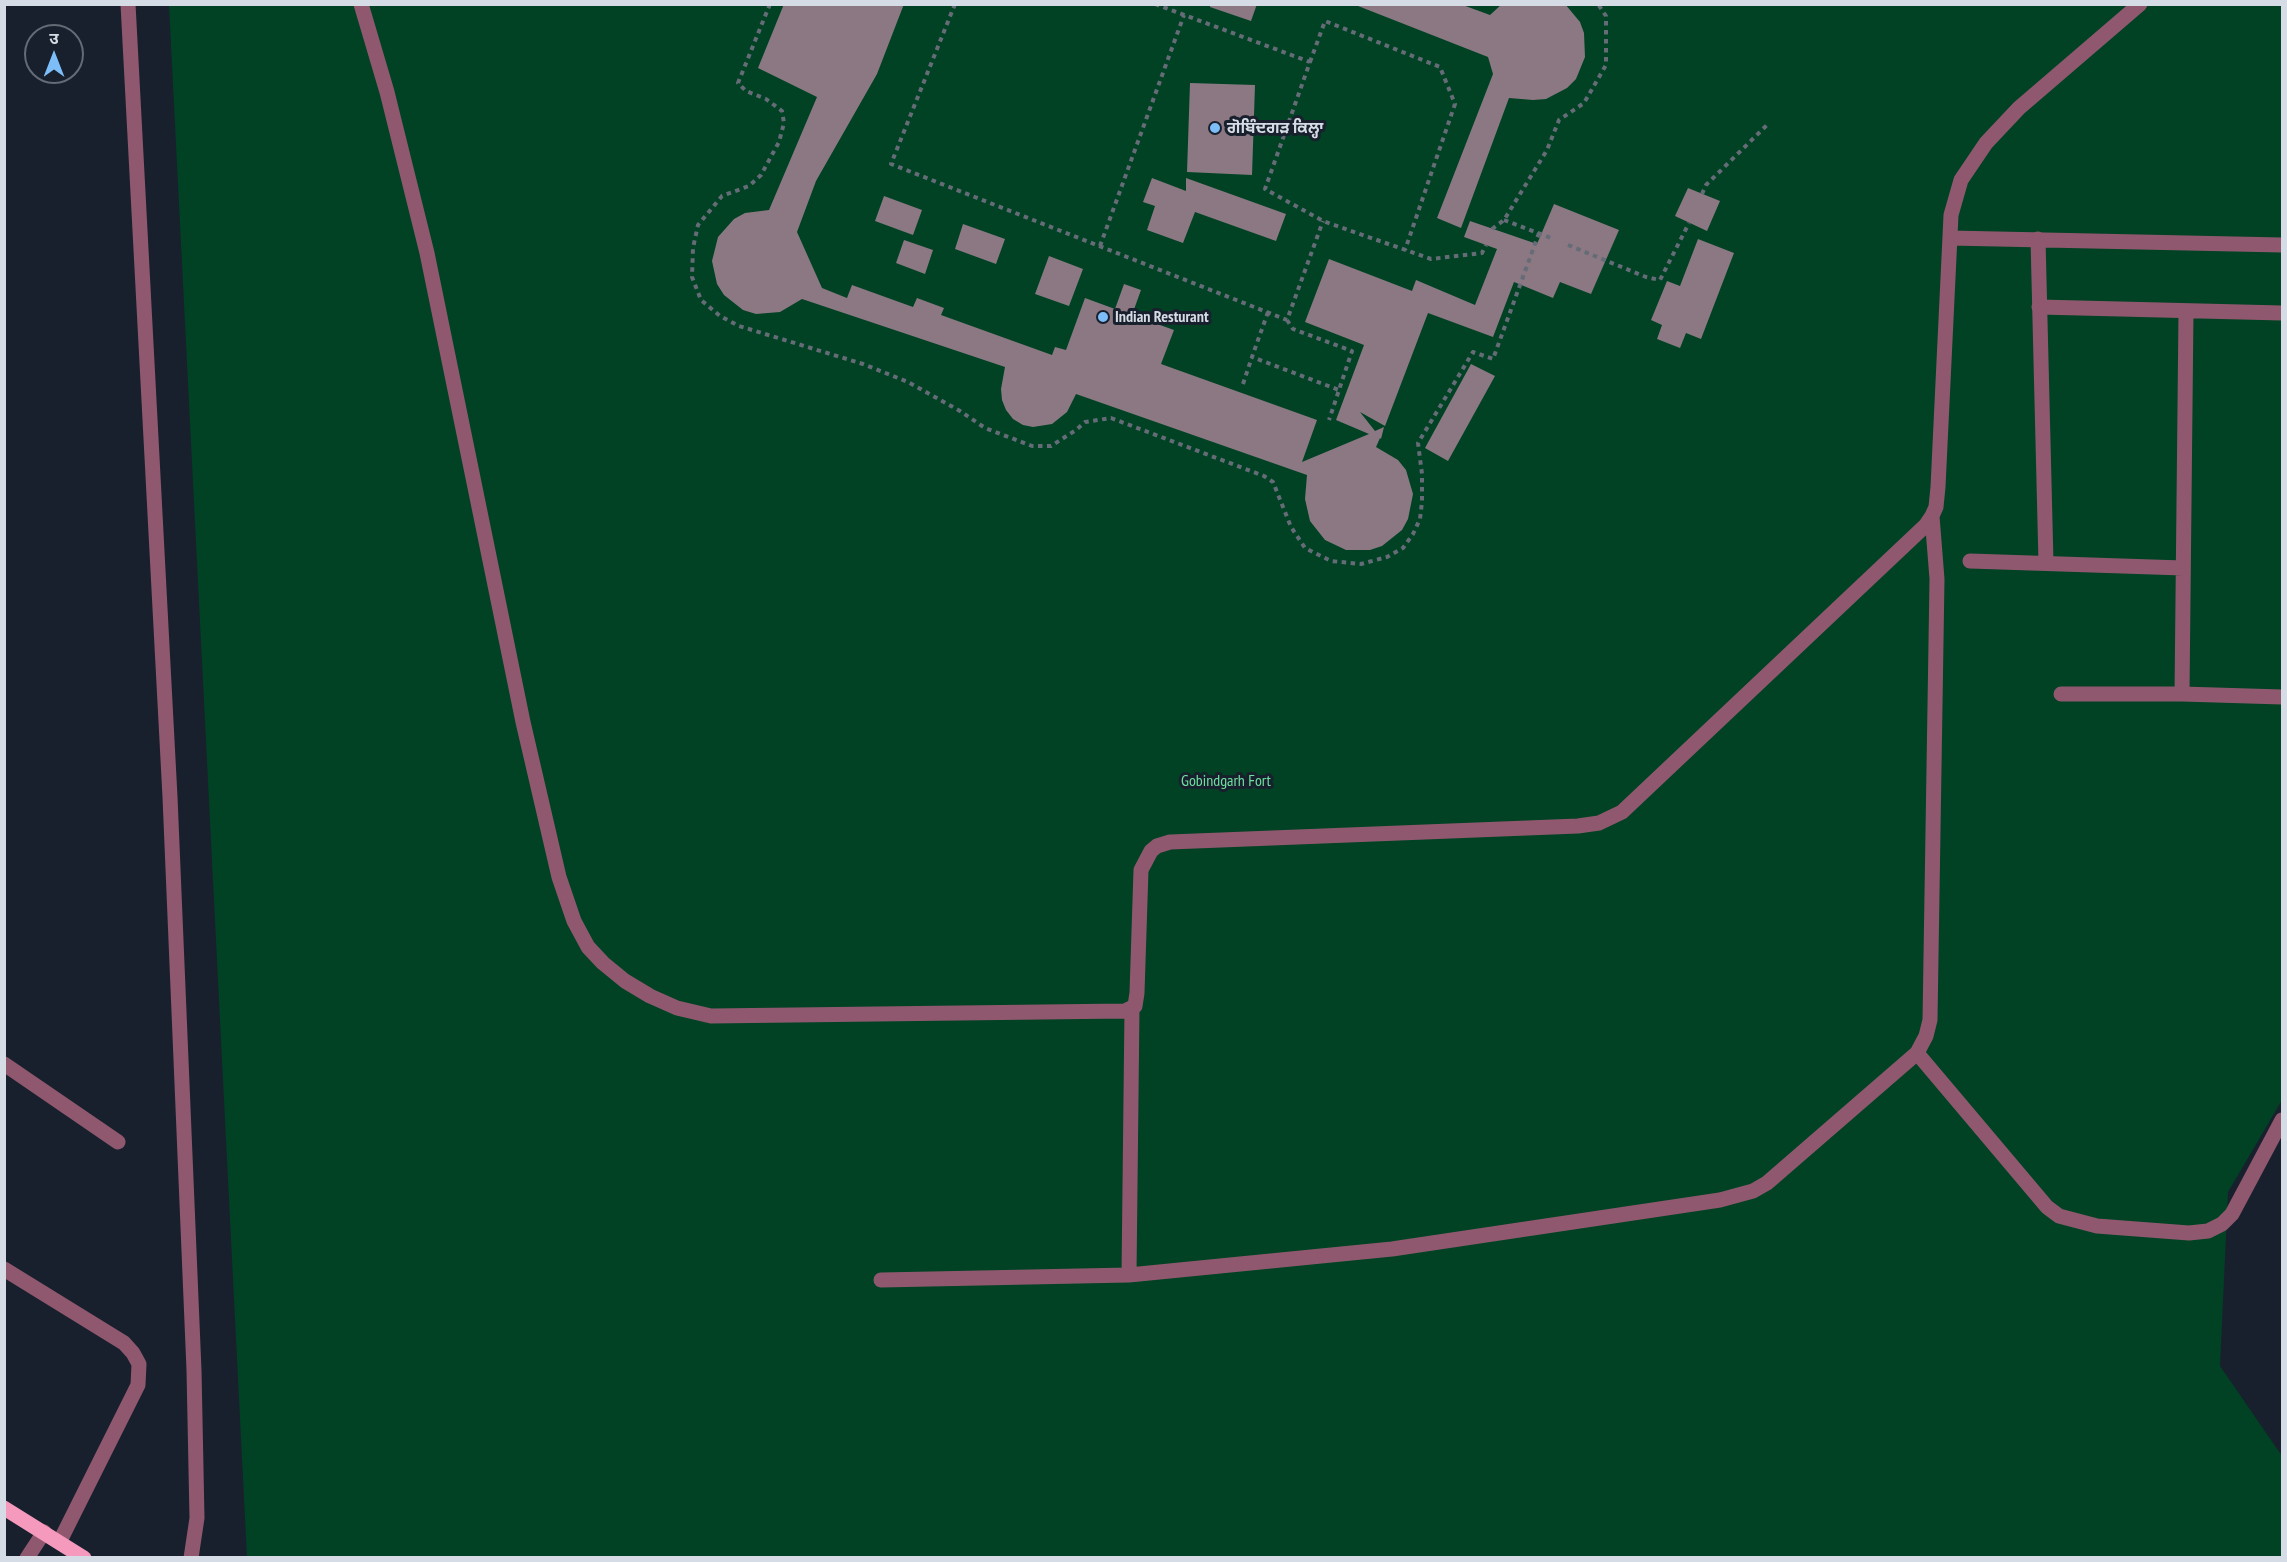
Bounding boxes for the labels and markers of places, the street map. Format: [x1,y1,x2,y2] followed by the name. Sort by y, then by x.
[1227,118,1323,138] place label: ਗੋਬਿੰਦਗੜ ਕਿਲ੍ਹਾ
[1208,121,1222,135] marker: ਗੋਬਿੰਦਗੜ ਕਿਲ੍ਹਾ
[1115,307,1209,327] place label: Indian Resturant
[1096,310,1110,324] marker: Indian Resturant

